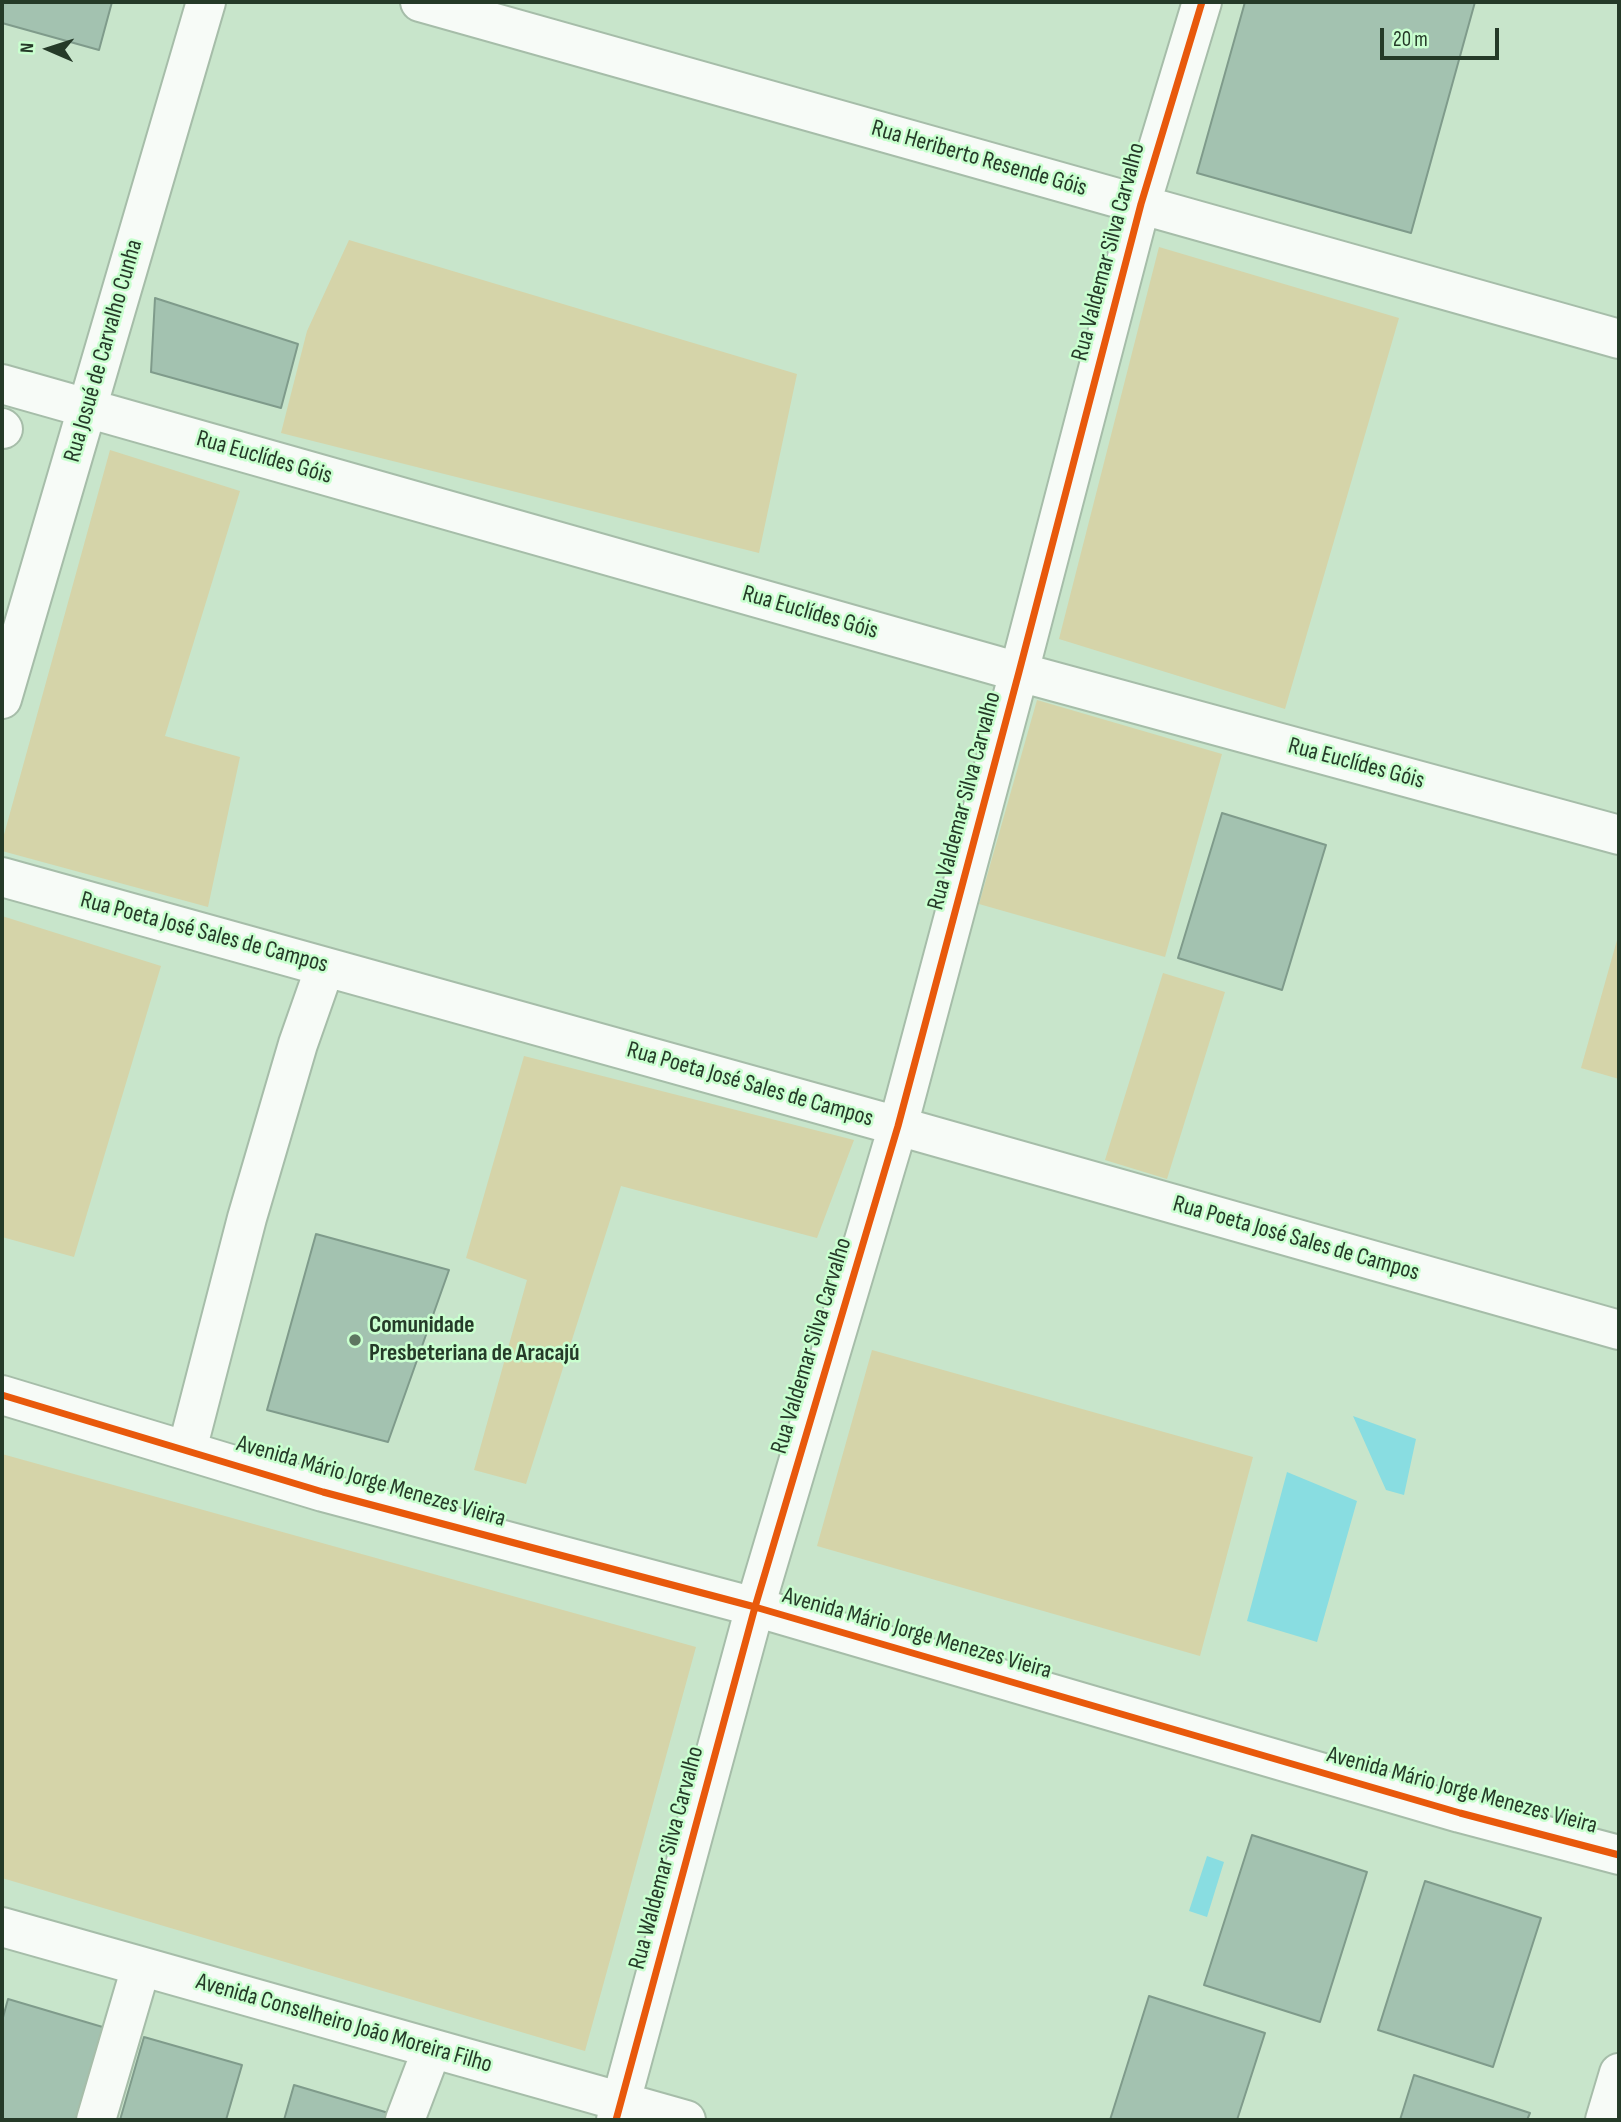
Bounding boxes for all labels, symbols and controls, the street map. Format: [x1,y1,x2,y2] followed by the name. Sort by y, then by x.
[14,14,84,84] north arrow
[1383,14,1502,58] scale bar
[1393,27,1428,52] text: 20 m
[16,42,39,54] text: N
[868,114,1090,204] street label: Rua Heriberto Resende Góis
[1066,140,1152,364] street label: Rua Valdemar Silva Carvalho
[58,236,150,466] street label: Rua Josué de Carvalho Cunha
[193,425,335,491] street label: Rua Euclídes Góis
[739,580,881,646] street label: Rua Euclídes Góis
[922,689,1008,913] street label: Rua Valdemar Silva Carvalho
[1285,732,1427,796] street label: Rua Euclídes Góis
[77,886,331,980] street label: Rua Poeta José Sales de Campos
[623,1036,877,1134] street label: Rua Poeta José Sales de Campos
[1169,1190,1423,1288] street label: Rua Poeta José Sales de Campos
[765,1234,859,1458] street label: Rua Valdemar Silva Carvalho
[369,1312,580,1368] place label: Comunidade Presbeteriana de Aracajú
[347,1332,363,1348] marker: Comunidade Presbeteriana de Aracajú
[233,1430,509,1534] street label: Avenida Mário Jorge Menezes Vieira
[779,1582,1055,1686] street label: Avenida Mário Jorge Menezes Vieira
[1324,1741,1600,1841] street label: Avenida Mário Jorge Menezes Vieira
[623,1743,711,1973] street label: Rua Waldemar Silva Carvalho
[193,1968,495,2080] street label: Avenida Conselheiro João Moreira Filho

